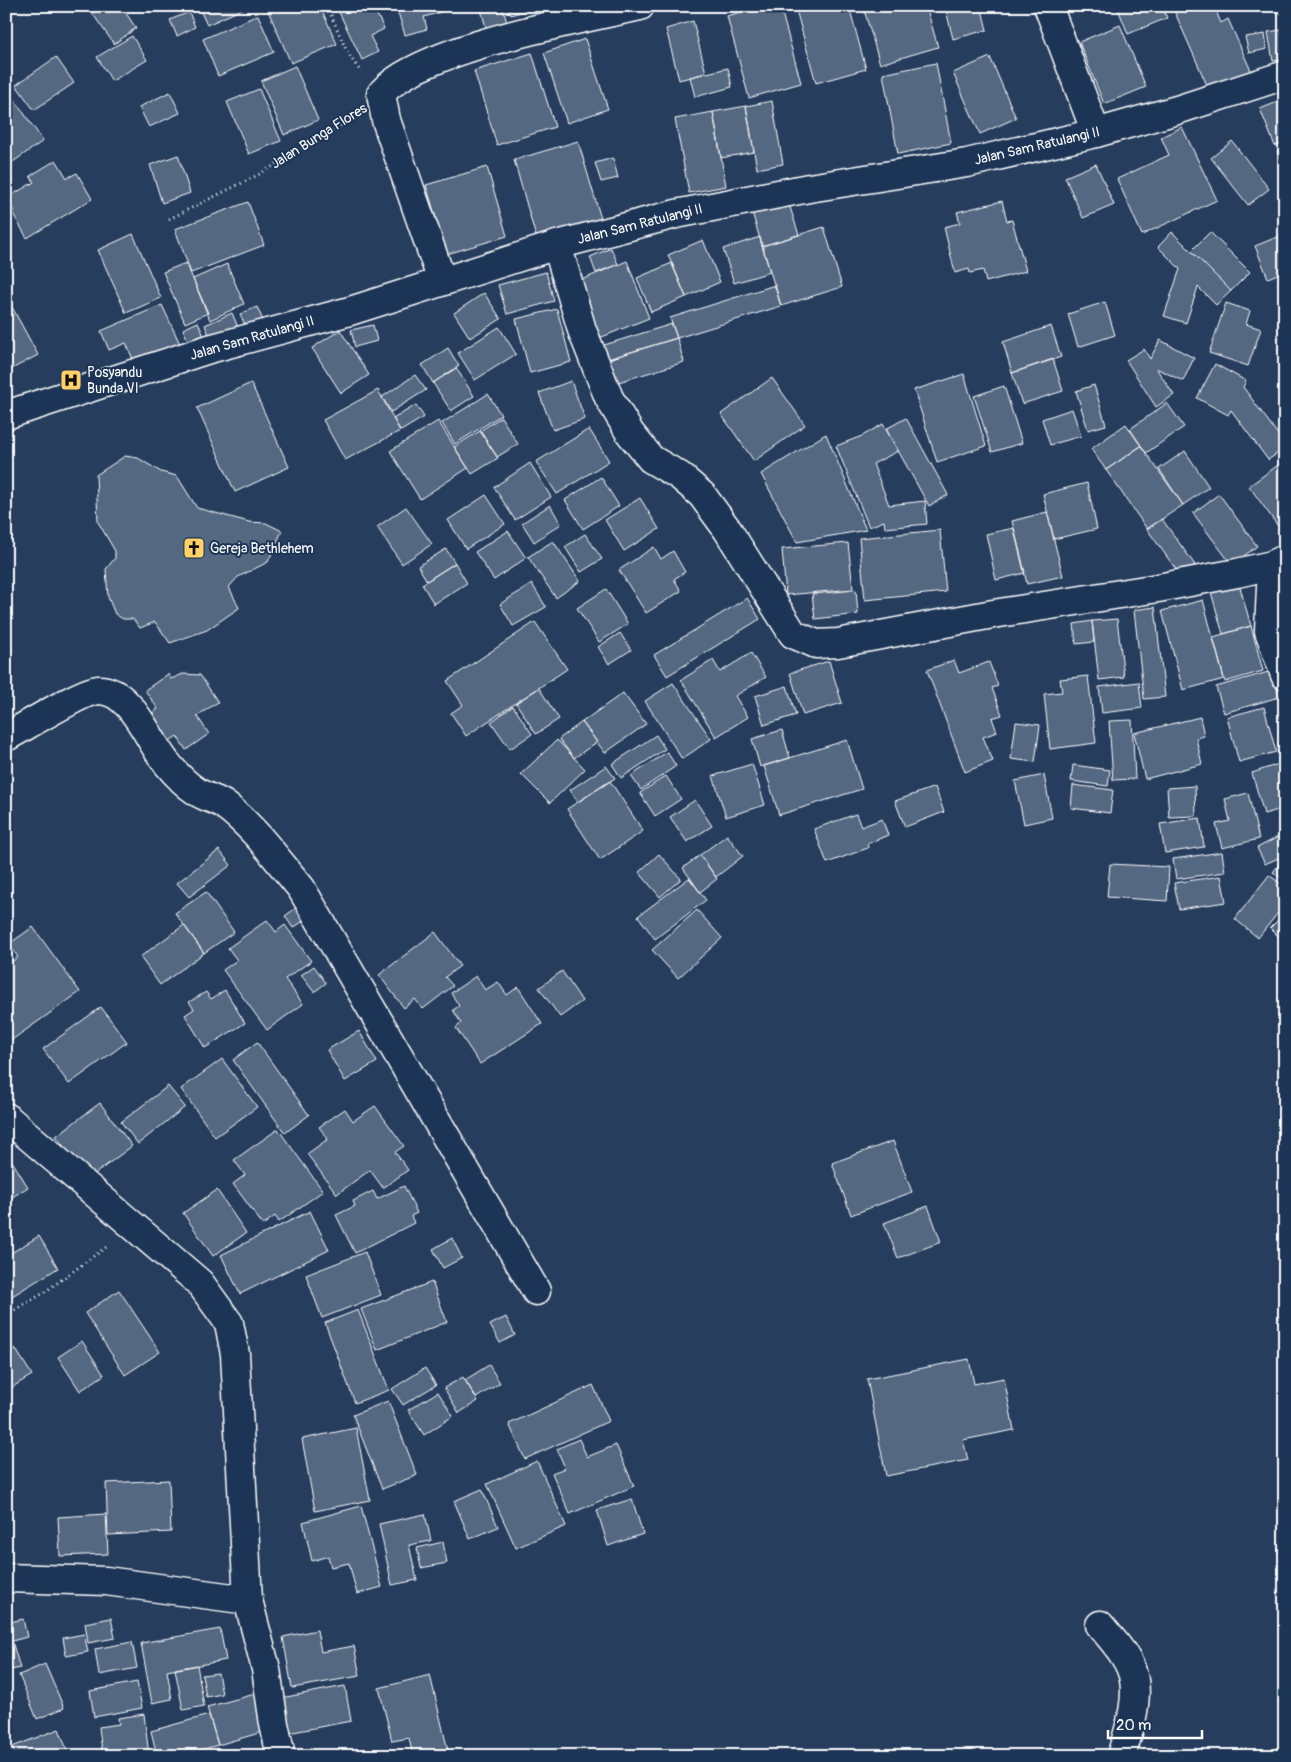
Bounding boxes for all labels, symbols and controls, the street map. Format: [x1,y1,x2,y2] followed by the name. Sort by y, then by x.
[268,99,371,172] street label: Jalan Bunga Flores
[973,123,1101,169] street label: Jalan Sam Ratulangi II
[576,200,704,248] street label: Jalan Sam Ratulangi II
[188,312,316,364] street label: Jalan Sam Ratulangi II
[87,364,142,397] place label: Posyandu Bunda VI
[59,368,83,392] hospital icon: Posyandu Bunda VI
[182,536,206,560] church icon: Gereja Bethlehem
[210,540,314,557] place label: Gereja Bethlehem
[1108,1707,1202,1739] scale bar
[1116,1716,1151,1735] text: 20 m

